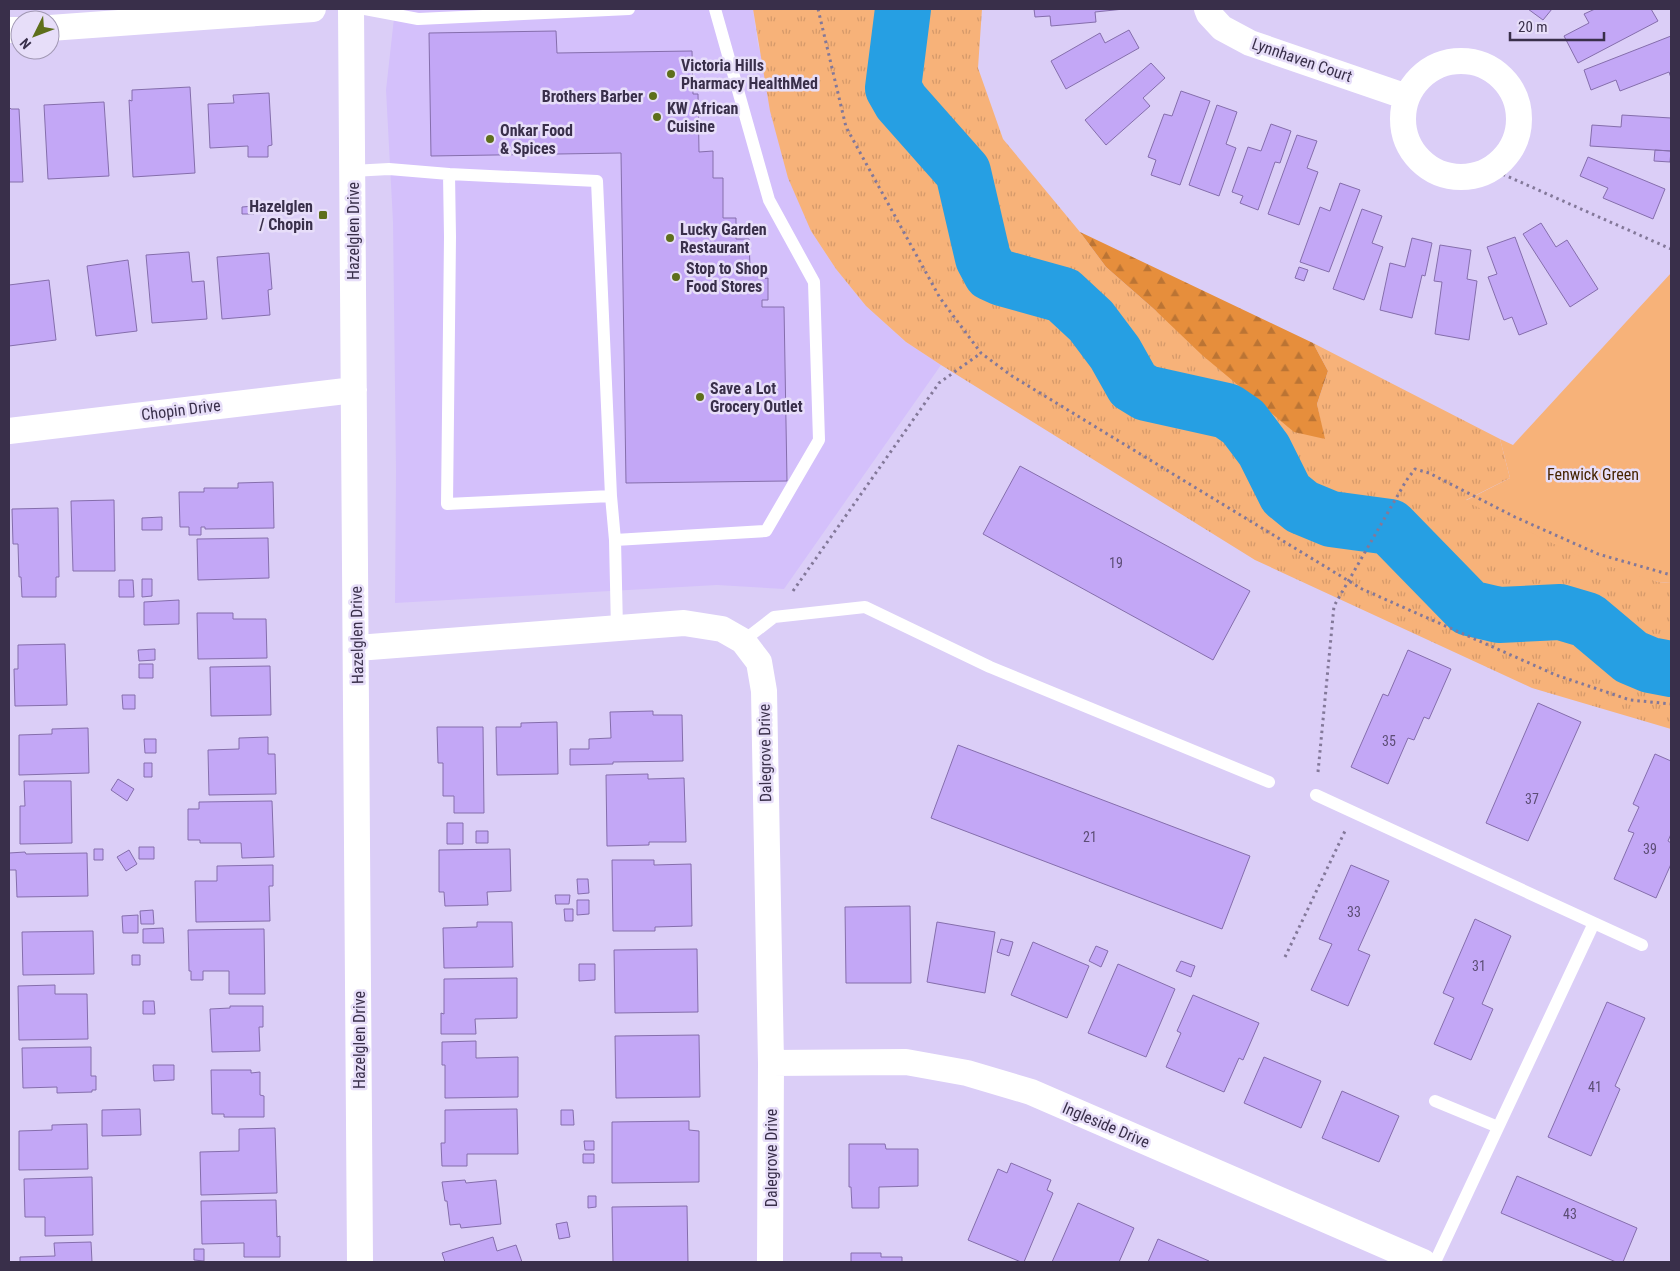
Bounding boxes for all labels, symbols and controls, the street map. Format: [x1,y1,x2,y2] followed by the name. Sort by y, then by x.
[10,10,60,60] north arrow
[1510,10,1604,42] scale bar
[1518,18,1548,36] text: 20 m
[1249,34,1355,86] street label: Lynnhaven Court
[17,35,34,52] text: N
[681,56,818,93] place label: Victoria Hills Pharmacy HealthMed
[665,68,677,80] marker: Victoria Hills Pharmacy HealthMed
[542,87,643,106] place label: Brothers Barber
[647,90,659,102] marker: Brothers Barber
[667,99,739,136] place label: KW African Cuisine
[651,111,663,123] marker: KW African Cuisine
[500,121,573,158] place label: Onkar Food & Spices
[484,133,496,145] marker: Onkar Food & Spices
[344,182,363,280] street label: Hazelglen Drive
[249,197,313,234] place label: Hazelglen / Chopin
[317,209,329,221] marker: Hazelglen / Chopin
[680,220,767,257] place label: Lucky Garden Restaurant
[664,232,676,244] marker: Lucky Garden Restaurant
[686,259,768,296] place label: Stop to Shop Food Stores
[670,271,682,283] marker: Stop to Shop Food Stores
[710,379,803,416] place label: Save a Lot Grocery Outlet
[694,391,706,403] marker: Save a Lot Grocery Outlet
[140,396,222,424] street label: Chopin Drive
[1547,465,1639,484] park label: Fenwick Green
[1109,555,1123,571] house number: 19
[347,586,367,684] street label: Hazelglen Drive
[755,704,775,802] street label: Dalegrove Drive
[1382,733,1396,749] house number: 35
[1525,791,1539,807] house number: 37
[1083,829,1097,845] house number: 21
[1643,841,1657,857] house number: 39
[1347,904,1361,920] house number: 33
[1472,958,1486,974] house number: 31
[350,991,369,1089] street label: Hazelglen Drive
[1588,1079,1602,1095] house number: 41
[1060,1098,1152,1152] street label: Ingleside Drive
[762,1109,781,1207] street label: Dalegrove Drive
[1563,1206,1577,1222] house number: 43

